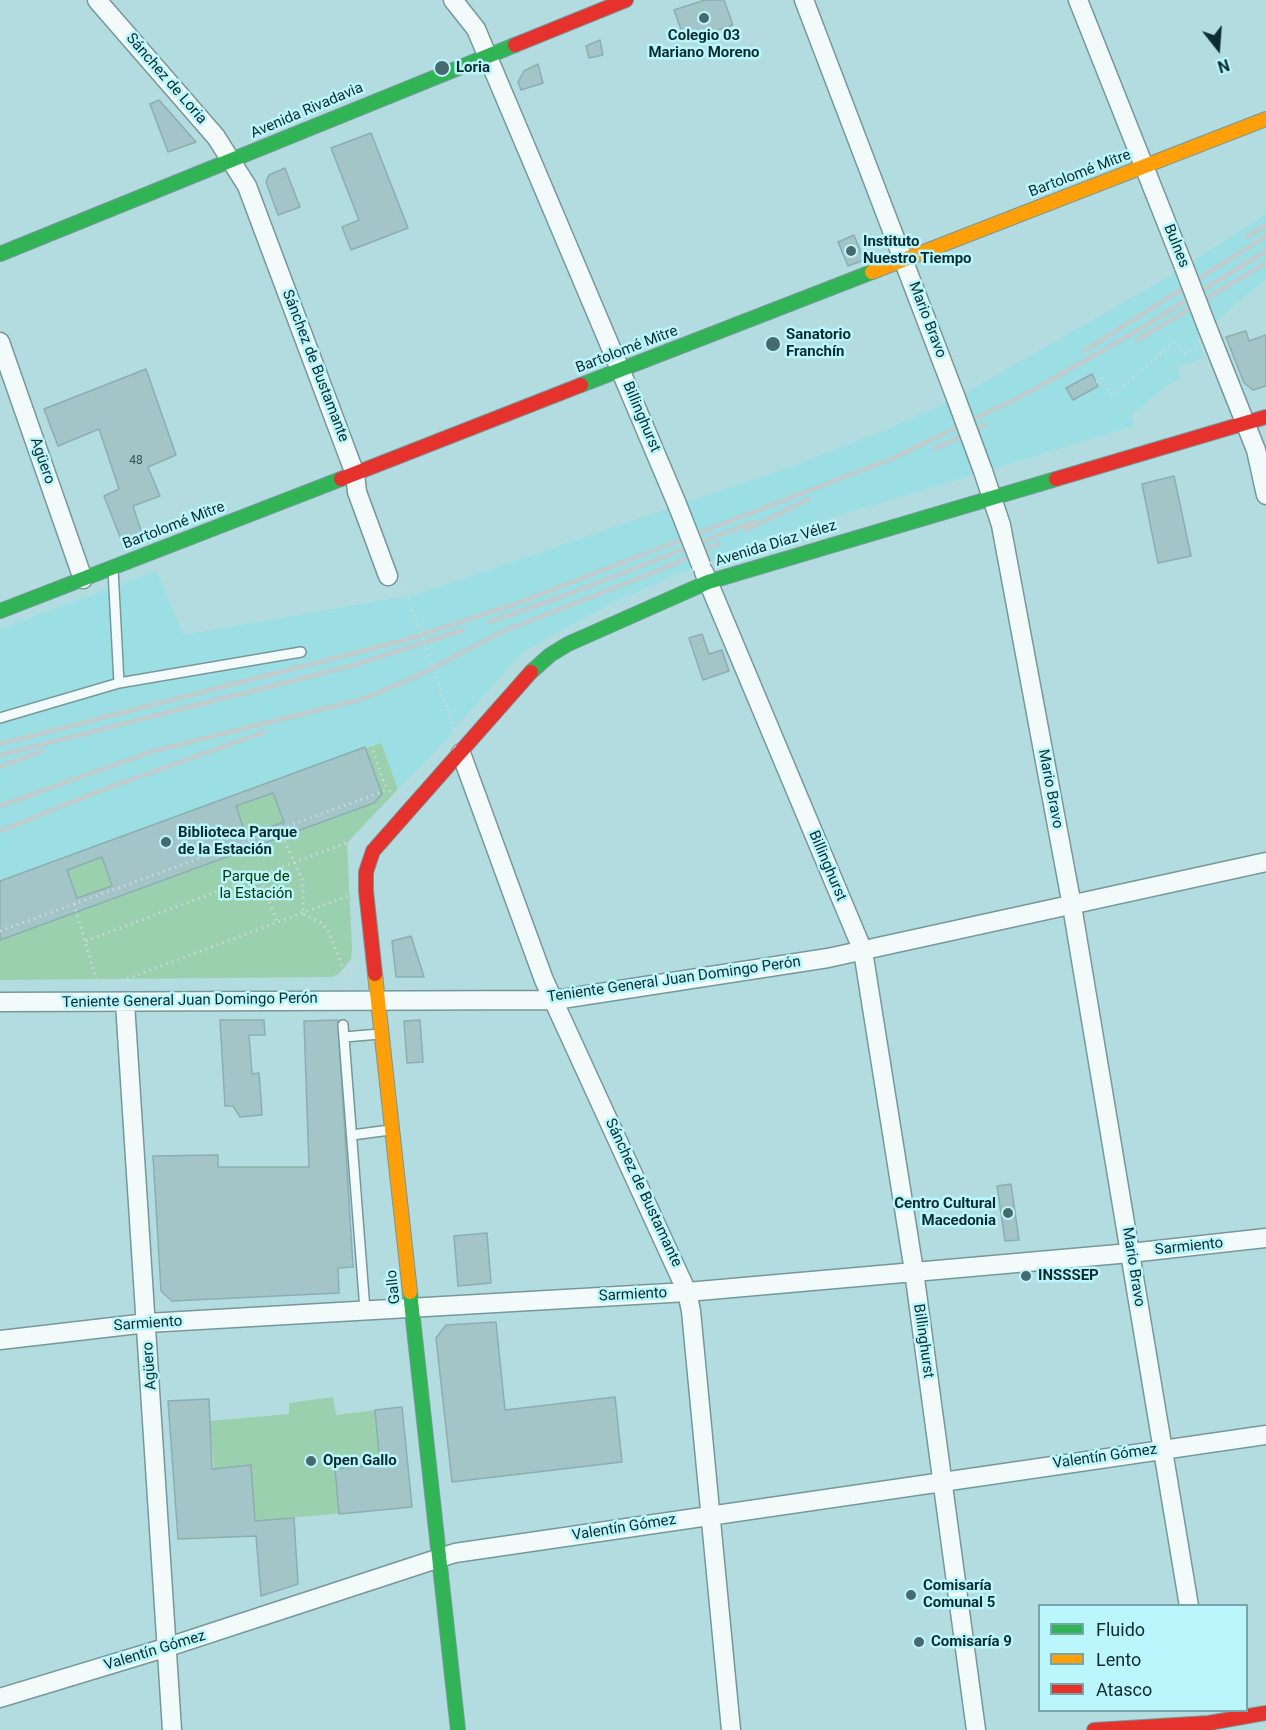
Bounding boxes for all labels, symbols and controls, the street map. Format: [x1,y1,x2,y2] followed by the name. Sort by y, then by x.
[697,11,711,25] marker: Colegio 03 Mariano Moreno
[1188,18,1248,78] north arrow
[648,27,760,62] place label: Colegio 03 Mariano Moreno
[122,30,210,128] street label: Sánchez de Loria
[1215,55,1232,76] text: N
[433,59,451,77] marker: Loria
[456,59,490,77] place label: Loria
[248,79,366,143] street label: Avenida Rivadavia
[1026,146,1134,202] street label: Bartolomé Mitre
[1159,222,1193,270] street label: Bulnes
[863,233,972,268] place label: Instituto Nuestro Tiempo
[844,244,858,258] marker: Instituto Nuestro Tiempo
[904,279,950,361] street label: Mario Bravo
[278,287,352,445] street label: Sánchez de Bustamante
[573,322,681,378] street label: Bartolomé Mitre
[786,326,851,361] place label: Sanatorio Franchín
[764,335,782,353] marker: Sanatorio Franchín
[618,379,664,455] street label: Billinghurst
[26,435,58,487] street label: Agüero
[129,454,143,468] house number: 48
[120,498,228,554] street label: Bartolomé Mitre
[713,517,839,571] street label: Avenida Díaz Vélez
[1034,748,1066,830] street label: Mario Bravo
[178,824,297,859] place label: Biblioteca Parque de la Estación
[804,828,850,904] street label: Billinghurst
[159,835,173,849] marker: Biblioteca Parque de la Estación
[219,868,293,903] park label: Parque de la Estación
[546,953,802,1007] street label: Teniente General Juan Domingo Perón
[62,990,318,1012] street label: Teniente General Juan Domingo Perón
[601,1116,685,1270] street label: Sánchez de Bustamante
[894,1195,996,1230] place label: Centro Cultural Macedonia
[1001,1206,1015,1220] marker: Centro Cultural Macedonia
[1118,1226,1148,1308] street label: Mario Bravo
[1154,1234,1224,1260] street label: Sarmiento
[1038,1267,1099,1285] place label: INSSSEP
[383,1269,405,1305] street label: Gallo
[1019,1269,1033,1283] marker: INSSSEP
[598,1284,668,1306] street label: Sarmiento
[909,1303,937,1379] street label: Billinghurst
[113,1313,183,1335] street label: Sarmiento
[139,1341,161,1391] street label: Agüero
[1052,1441,1158,1473] street label: Valentín Gómez
[323,1452,397,1470] place label: Open Gallo
[304,1454,318,1468] marker: Open Gallo
[571,1511,677,1545] street label: Valentín Gómez
[923,1577,995,1612] place label: Comisaría Comunal 5
[904,1588,918,1602] marker: Comisaría Comunal 5
[1038,1604,1248,1712] legend
[1096,1619,1145,1640] text: Fluido
[102,1627,208,1675] street label: Valentín Gómez
[931,1633,1012,1651] place label: Comisaría 9
[912,1635,926,1649] marker: Comisaría 9
[1096,1649,1141,1670] text: Lento
[1096,1679,1152,1700] text: Atasco

